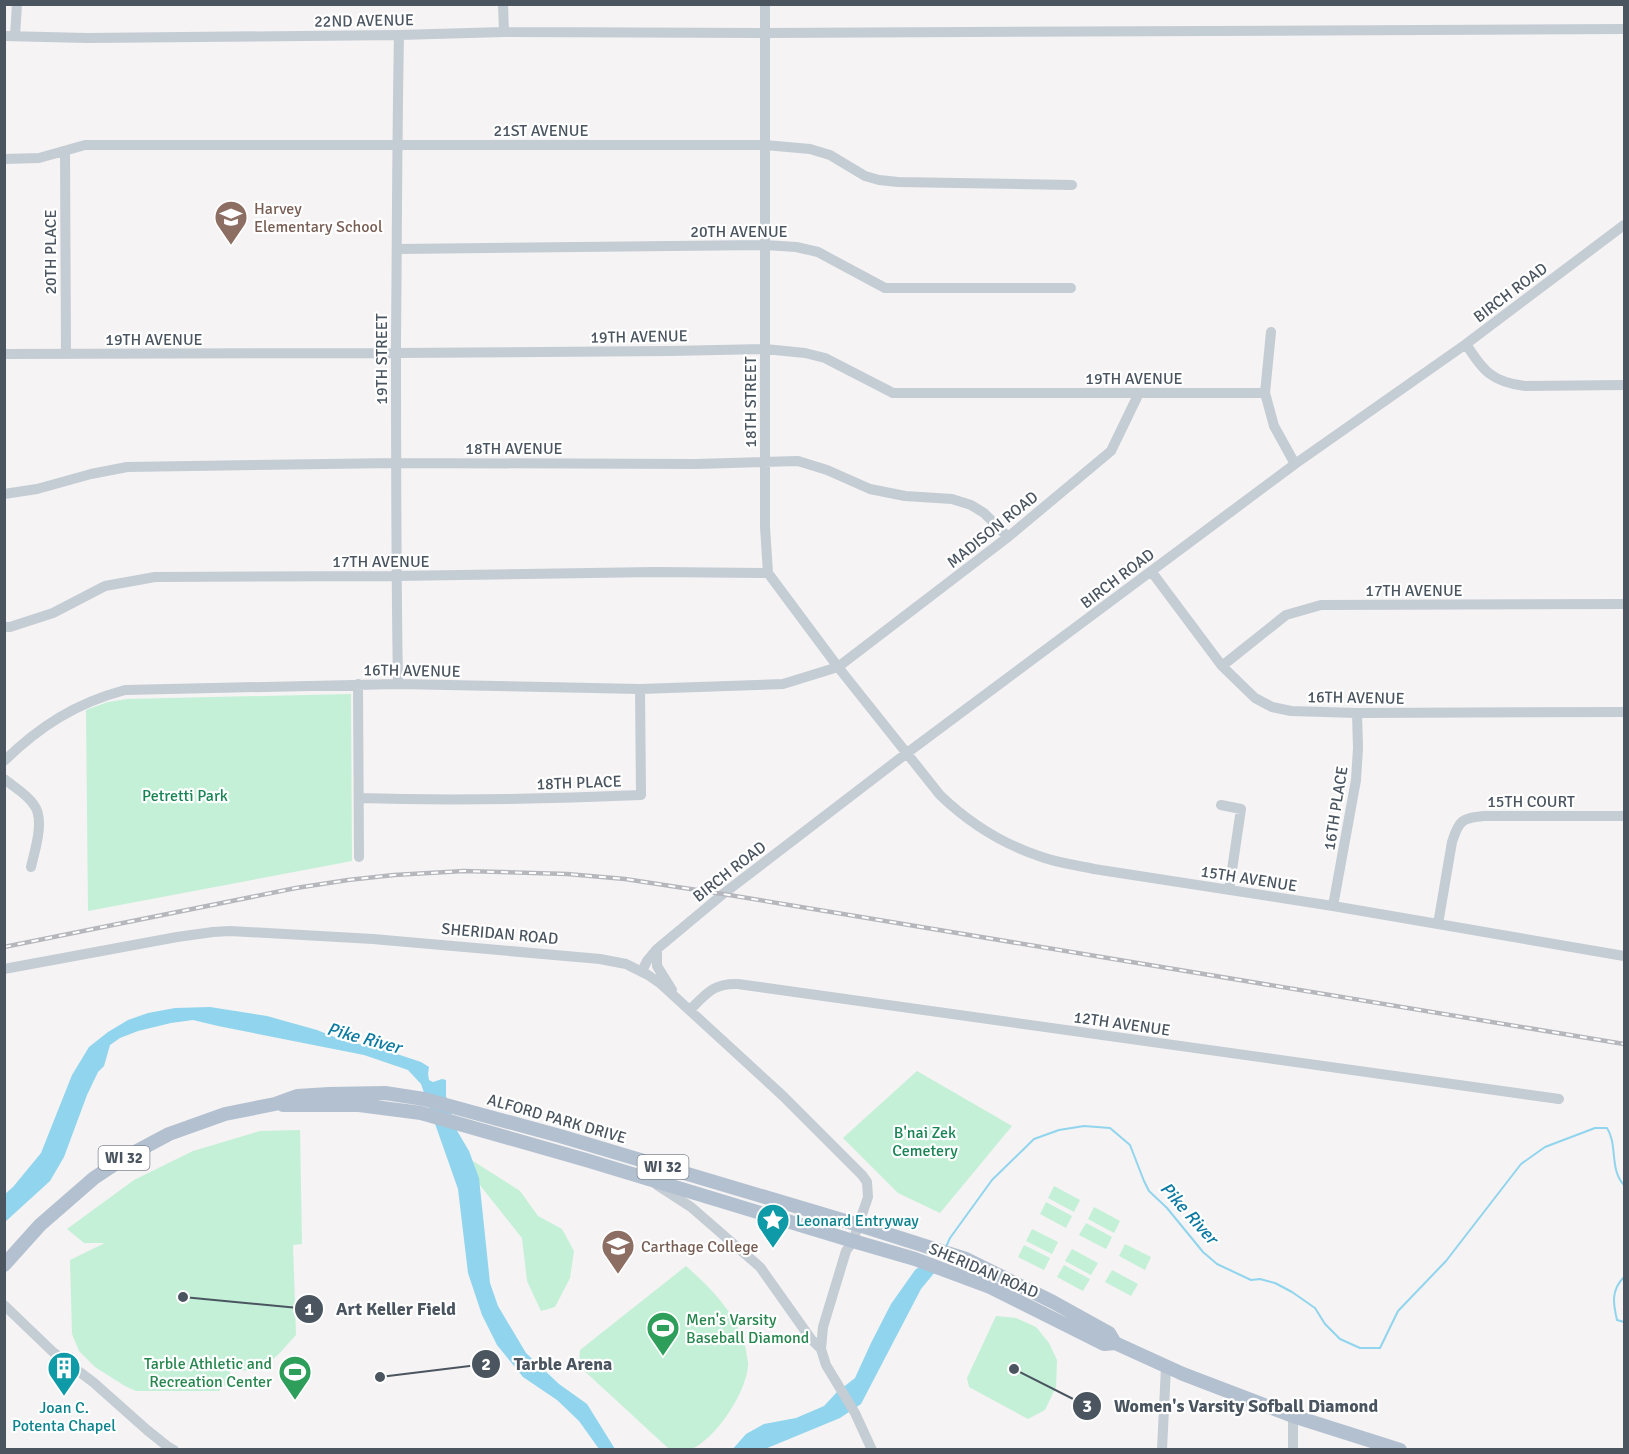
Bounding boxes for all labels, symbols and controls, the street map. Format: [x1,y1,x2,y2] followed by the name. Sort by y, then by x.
[314,10,414,32] street label: 22ND AVENUE
[494,121,589,141] street label: 21ST AVENUE
[213,199,249,246] school or university icon: Harvey Elementary School
[254,199,383,237] place label: Harvey Elementary School
[41,209,61,295] street label: 20TH PLACE
[690,222,788,242] street label: 20TH AVENUE
[1470,258,1552,327] street label: BIRCH ROAD
[372,313,392,405] street label: 19TH STREET
[590,326,688,348] street label: 19TH AVENUE
[105,330,203,350] street label: 19TH AVENUE
[741,356,761,448] street label: 18TH STREET
[1085,369,1183,389] street label: 19TH AVENUE
[465,439,563,459] street label: 18TH AVENUE
[943,487,1042,573] street label: MADISON ROAD
[1077,544,1159,613] street label: BIRCH ROAD
[332,552,430,572] street label: 17TH AVENUE
[1365,581,1463,601] street label: 17TH AVENUE
[363,660,461,682] street label: 16TH AVENUE
[1307,687,1405,709] street label: 16TH AVENUE
[1319,765,1353,852] street label: 16TH PLACE
[536,772,622,794] street label: 18TH PLACE
[142,786,228,806] park label: Petretti Park
[1487,792,1575,812] street label: 15TH COURT
[689,837,770,907] street label: BIRCH ROAD
[1199,861,1298,896] street label: 15TH AVENUE
[441,919,559,949] street label: SHERIDAN ROAD
[1072,1007,1171,1041] street label: 12TH AVENUE
[325,1018,406,1059] water label: Pike River
[485,1090,629,1148] street label: ALFORD PARK DRIVE
[892,1123,958,1161] park label: B'nai Zek Cemetery
[98,1146,150,1170] road number: WI 32
[638,1155,688,1179] road number: WI 32
[1155,1177,1224,1250] water label: Pike River
[755,1202,791,1249] place icon: Leonard Entryway
[796,1211,919,1231] place label: Leonard Entryway
[600,1228,636,1275] school or university icon: Carthage College
[641,1237,759,1257] place label: Carthage College
[926,1239,1041,1303] street label: SHERIDAN ROAD
[294,1291,468,1327] callout: Art Keller Field
[304,1298,314,1320] text: 1
[336,1298,456,1320] text: Art Keller Field
[645,1310,681,1357] sports icon: Men's Varsity Baseball Diamond
[686,1310,809,1348] place label: Men's Varsity Baseball Diamond
[471,1346,624,1382] callout: Tarble Arena
[46,1350,82,1397] building icon: Joan C. Potenta Chapel
[481,1353,491,1375] text: 2
[514,1353,612,1375] text: Tarble Arena
[144,1354,272,1392] place label: Tarble Athletic and Recreation Center
[277,1354,313,1401] sports icon: Tarble Athletic and Recreation Center
[1072,1388,1390,1424] callout: Women's Varsity Sofball Diamond
[1082,1395,1092,1417] text: 3
[1114,1395,1378,1417] text: Women's Varsity Sofball Diamond
[12,1398,116,1436] place label: Joan C. Potenta Chapel

